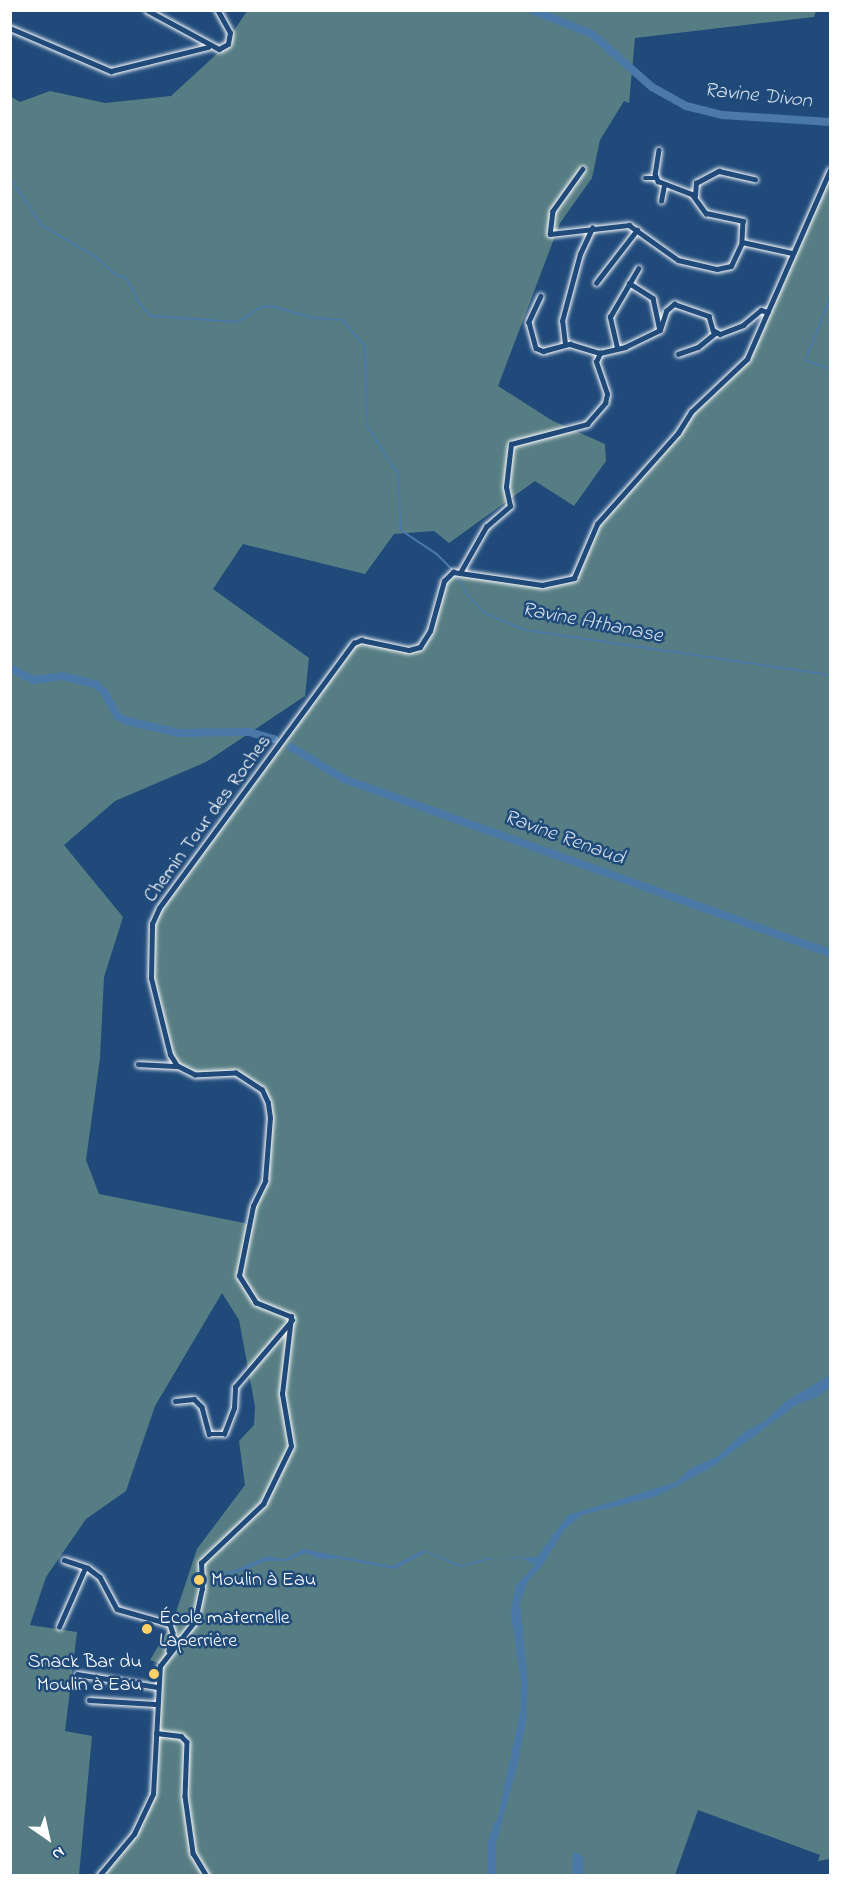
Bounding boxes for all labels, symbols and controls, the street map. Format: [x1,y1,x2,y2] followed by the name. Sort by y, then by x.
[703,78,813,114] water label: Ravine Divon
[519,597,665,649] water label: Ravine Athanase
[139,730,277,908] street label: Chemin Tour des Roches
[500,805,628,871] water label: Ravine Renaud
[211,1568,316,1592] place label: Moulin à Eau
[192,1573,206,1587] marker: Moulin à Eau
[159,1606,290,1653] place label: École maternelle Laperrière
[140,1622,154,1636] marker: École maternelle Laperrière
[28,1650,142,1697] place label: Snack Bar du Moulin à Eau
[147,1667,161,1681] marker: Snack Bar du Moulin à Eau
[18,1808,78,1868] north arrow
[47,1840,69,1866] text: N

